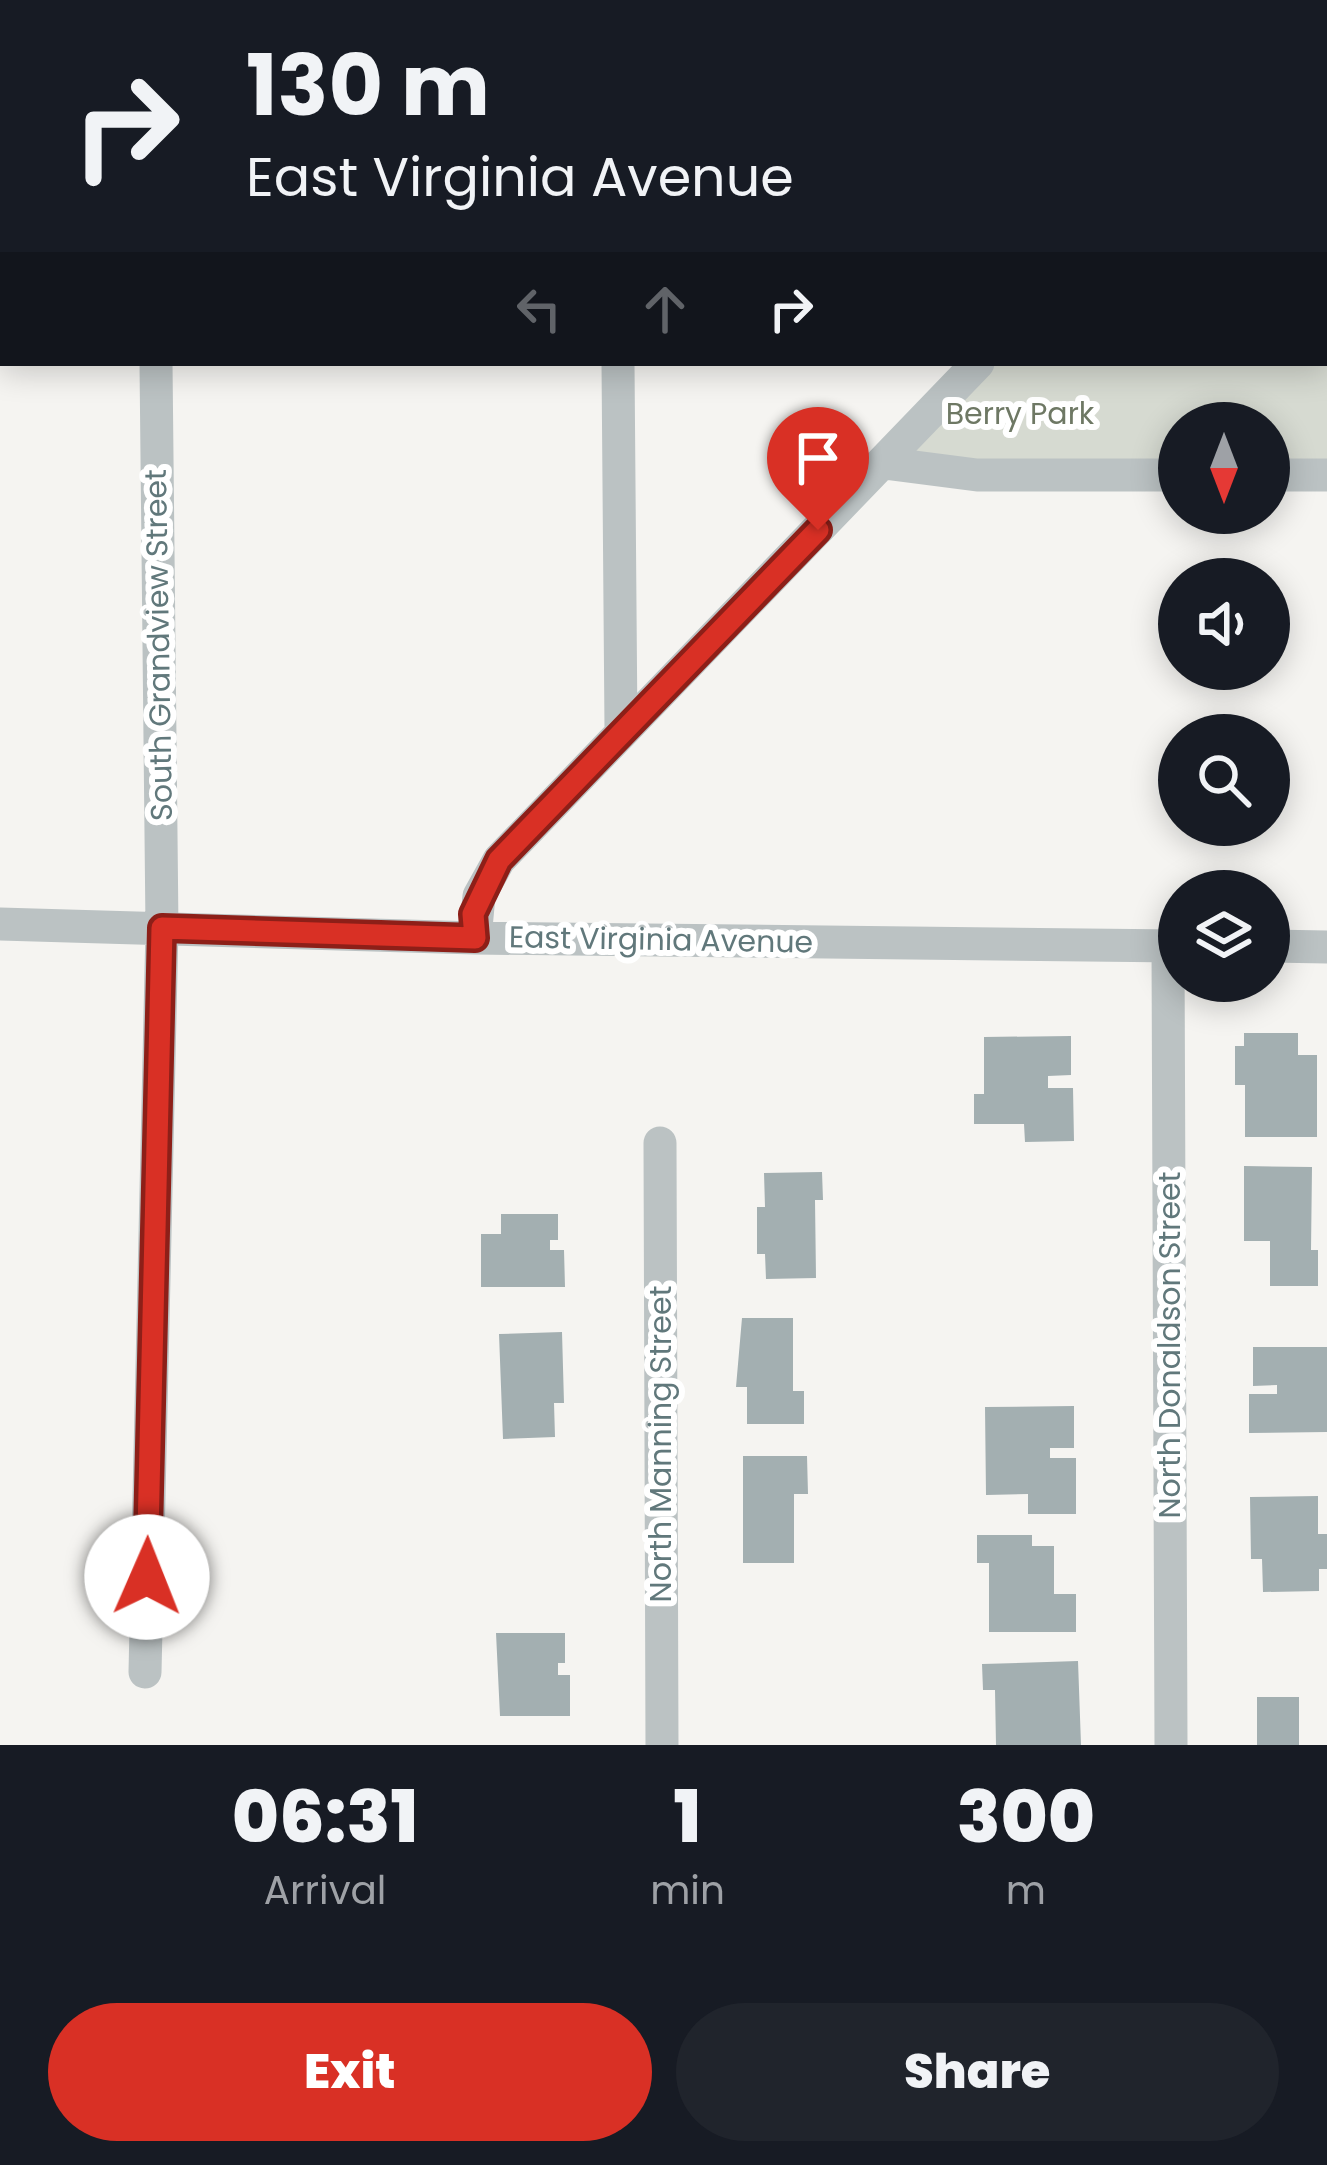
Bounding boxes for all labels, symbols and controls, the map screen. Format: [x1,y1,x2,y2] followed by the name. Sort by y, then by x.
[246,27,490,144] text: 130 m
[48,48,204,204] icon: right
[246,139,794,215] text: East Virginia Avenue
[506,276,572,342] icon: left
[632,276,698,342] icon: ahead
[758,276,824,342] icon: right
[946,392,1095,435] park label: Berry Park
[1158,402,1290,534] north arrow
[1158,402,1290,1002] map controls
[767,407,869,530] pin
[785,425,851,491] icon: arrive
[134,469,183,821] street label: South Grandview Street
[1158,558,1290,690] button: sound
[1158,714,1290,846] button: search
[1158,870,1290,1002] button: layers
[509,915,814,964] street label: East Virginia Avenue
[1148,1171,1191,1519] street label: North Donaldson Street
[639,1286,682,1602] street label: North Manning Street
[84,1514,210,1640] position arrow
[232,1766,418,1867] text: 06:31
[674,1766,701,1867] text: 1
[957,1766,1095,1867] text: 300
[264,1863,386,1918] text: Arrival
[650,1863,725,1918] text: min
[1006,1863,1046,1918] text: m
[48,2003,652,2141] button: Exit
[676,2003,1279,2141] button: Share

